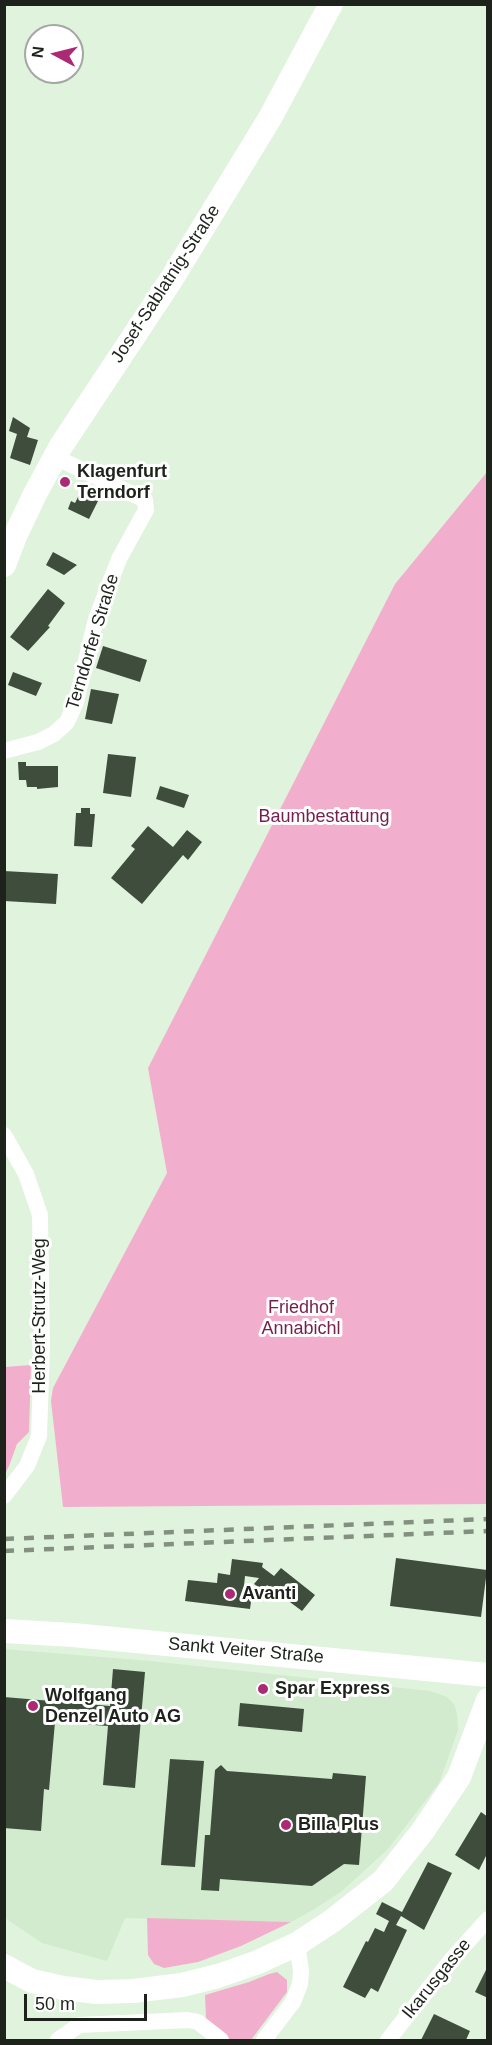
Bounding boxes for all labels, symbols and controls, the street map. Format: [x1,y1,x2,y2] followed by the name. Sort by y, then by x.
[24,24,84,84] north arrow
[28,45,47,59] text: N
[107,201,225,367] street label: Josef-Sablatnig-Straße
[77,461,167,504] place label: Klagenfurt Terndorf
[58,475,72,489] marker: Klagenfurt Terndorf
[62,571,124,713] street label: Terndorfer Straße
[258,806,390,828] park label: Baumbestattung
[29,1238,51,1394] street label: Herbert-Strutz-Weg
[261,1297,341,1340] park label: Friedhof Annabichl
[242,1583,296,1605] place label: Avanti
[223,1587,237,1601] marker: Avanti
[167,1633,325,1669] street label: Sankt Veiter Straße
[275,1678,390,1700] place label: Spar Express
[256,1682,270,1696] marker: Spar Express
[45,1685,181,1728] place label: Wolfgang Denzel Auto AG
[26,1699,40,1713] marker: Wolfgang Denzel Auto AG
[298,1814,379,1836] place label: Billa Plus
[279,1818,293,1832] marker: Billa Plus
[398,1934,476,2024] street label: Ikarusgasse
[27,1982,150,2020] scale bar
[35,1994,75,2014] text: 50 m

